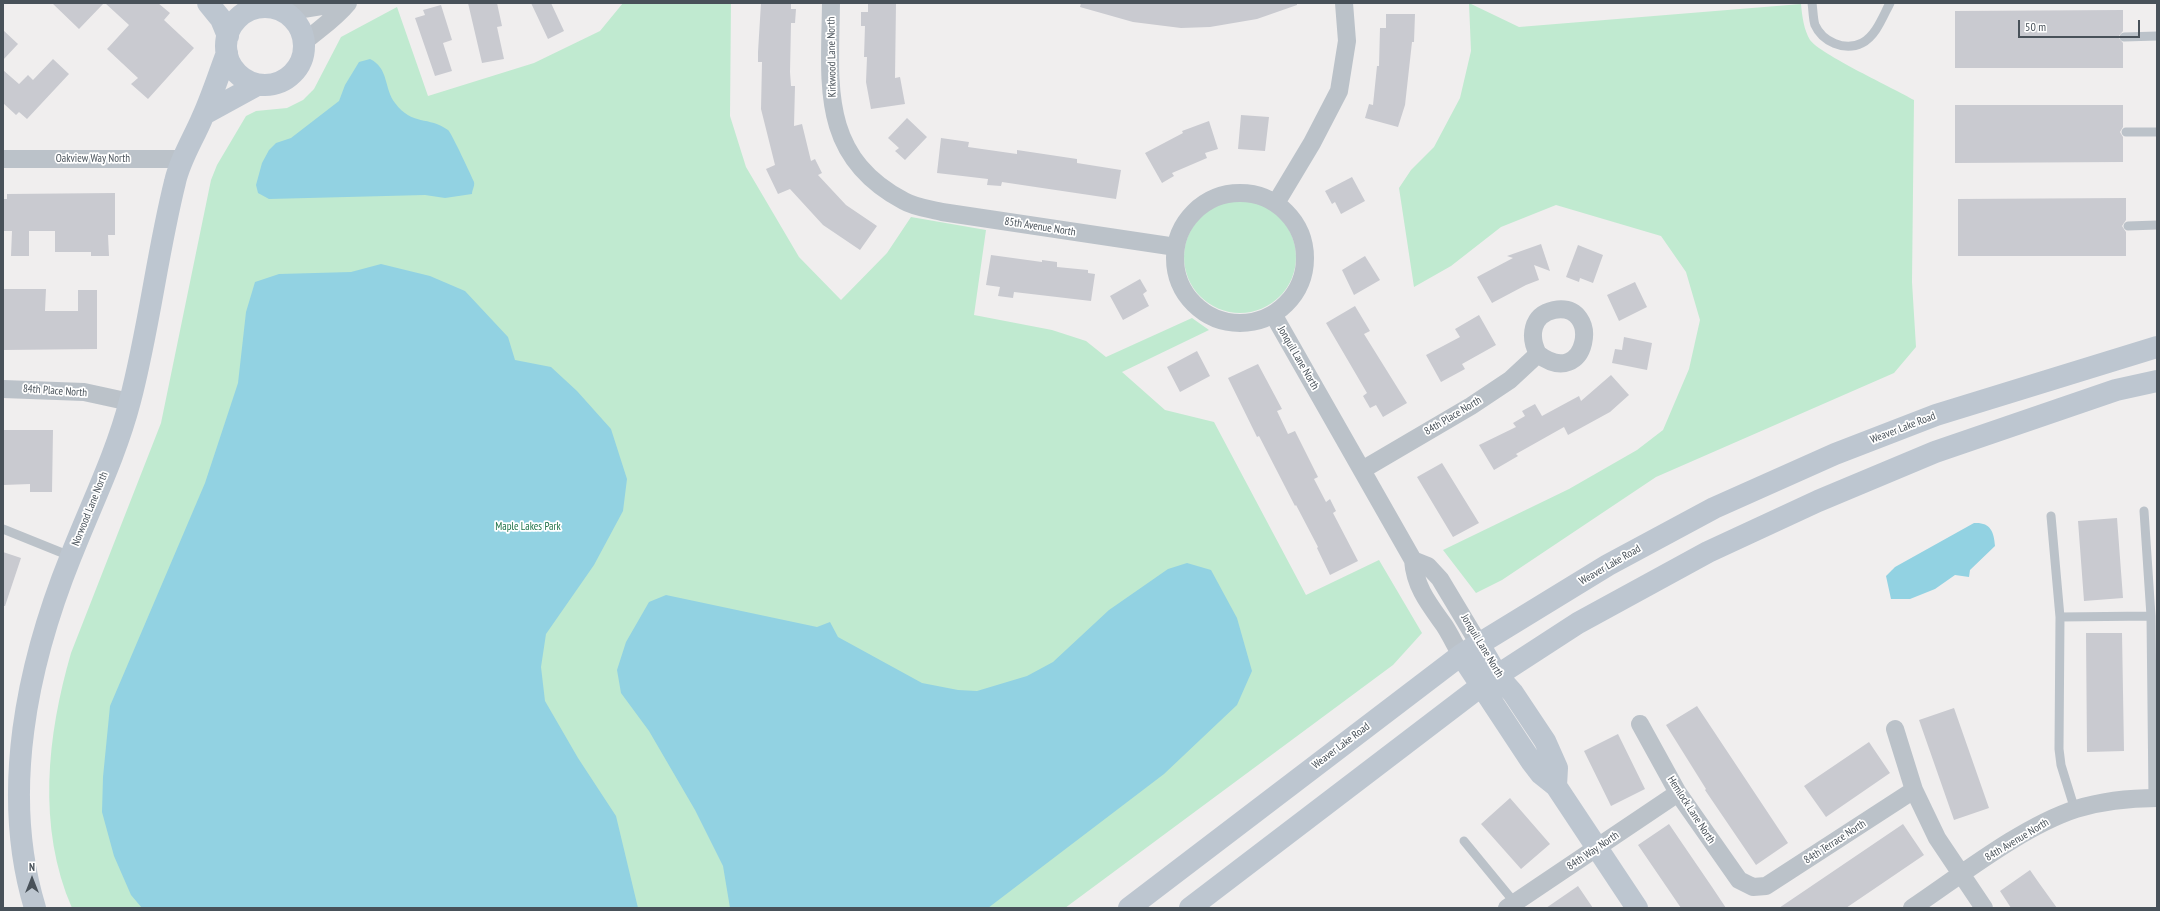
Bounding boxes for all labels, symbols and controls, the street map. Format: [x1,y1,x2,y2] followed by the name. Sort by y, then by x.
[2020,12,2142,38] scale bar
[825,17,839,97] street label: Kirkwood Lane North
[2025,19,2046,34] text: 50 m
[56,152,130,166] street label: Oakview Way North
[1003,215,1077,239] street label: 85th Avenue North
[1274,324,1322,392] street label: Jonquil Lane North
[22,382,88,400] street label: 84th Place North
[1422,394,1484,438] street label: 84th Place North
[1869,410,1937,446] street label: Weaver Lake Road
[69,470,111,548] street label: Norwood Lane North
[495,520,561,534] park label: Maple Lakes Park
[1577,542,1643,588] street label: Weaver Lake Road
[1458,612,1506,680] street label: Jonquil Lane North
[1310,720,1372,772] street label: Weaver Lake Road
[1664,774,1718,846] street label: Hemlock Lane North
[1983,816,2051,864] street label: 84th Avenue North
[1802,817,1868,867] street label: 84th Terrace North
[1565,829,1621,873] street label: 84th Way North
[12,859,52,899] north arrow
[29,860,35,874] text: N

